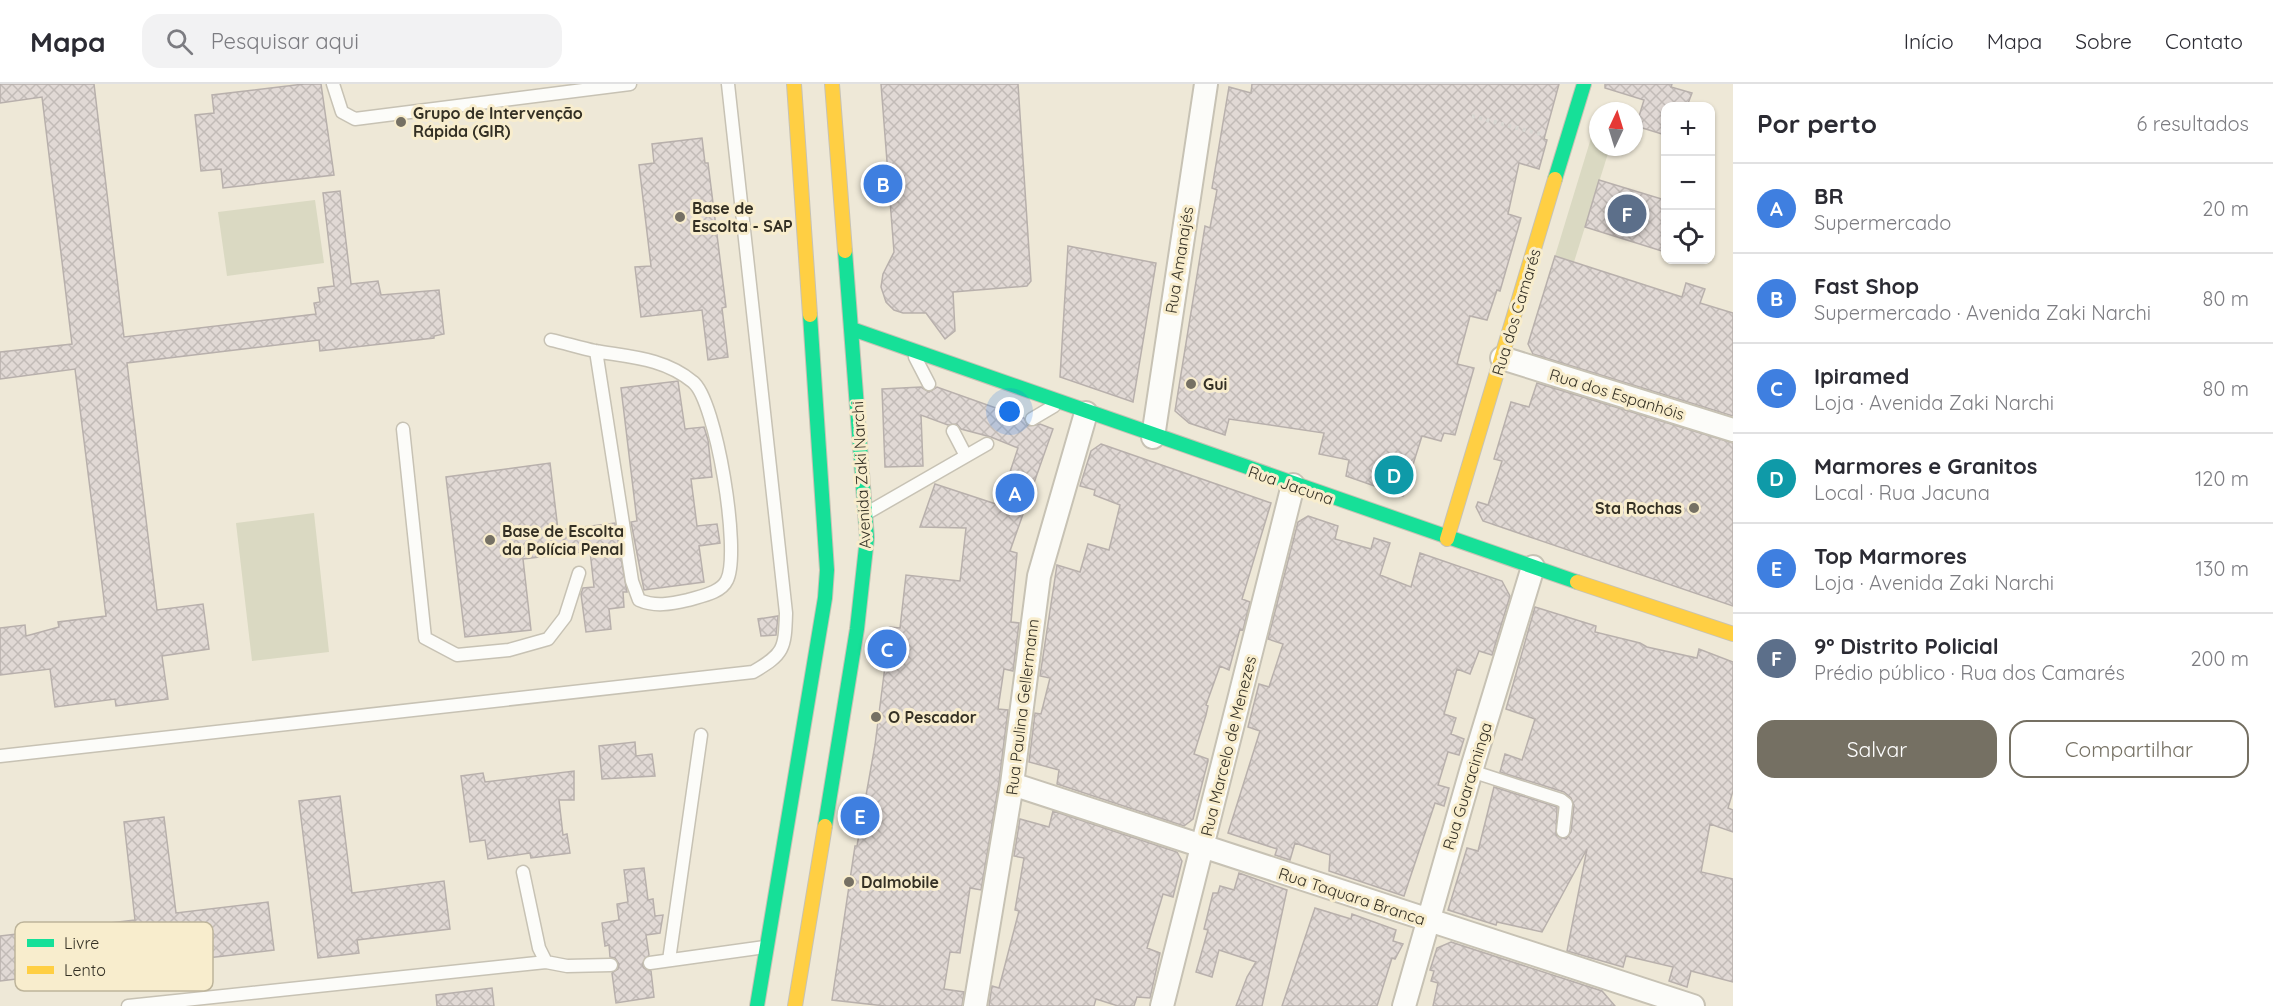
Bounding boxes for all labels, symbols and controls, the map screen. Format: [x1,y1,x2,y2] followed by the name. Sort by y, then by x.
[142,14,562,68] search box
[30,24,106,59] text: Mapa
[163,25,196,58] icon: search
[211,27,359,55] text: Pesquisar aqui
[1904,28,1954,54] text: Início
[1987,28,2042,54] text: Mapa
[2075,28,2132,54] text: Sobre
[2165,28,2243,54] text: Contato
[1589,102,1643,156] north arrow
[1661,102,1715,264] map controls
[1661,102,1715,156] button: +
[413,103,583,141] place label: Grupo de Intervenção Rápida (GIR)
[1757,107,1877,140] text: Por perto
[2136,111,2249,136] text: 6 resultados
[394,115,408,129] marker: Grupo de Intervenção Rápida (GIR)
[1661,156,1715,210] button: −
[864,162,902,206] pin: B
[1814,182,1844,210] text: BR
[1608,192,1646,236] pin: F
[1770,196,1783,221] text: A
[2202,196,2249,221] text: 20 m
[692,198,793,236] place label: Base de Escolta - SAP
[1161,205,1197,315] street label: Rua Amanajés
[673,210,687,224] marker: Base de Escolta - SAP
[1661,210,1715,264] button: locate
[1814,210,1951,235] text: Supermercado
[1487,246,1545,378] street label: Rua dos Camarés
[1814,272,1919,300] text: Fast Shop
[1770,286,1783,311] text: B
[2203,286,2249,311] text: 80 m
[1814,300,2151,325] text: Supermercado · Avenida Zaki Narchi
[1814,362,1909,390] text: Ipiramed
[1547,364,1687,424] street label: Rua dos Espanhóis
[1203,374,1227,394] place label: Gui
[1770,376,1783,401] text: C
[2203,376,2249,401] text: 80 m
[1184,377,1198,391] marker: Gui
[1814,390,2054,415] text: Loja · Avenida Zaki Narchi
[995,397,1024,426] your location
[847,401,875,549] street label: Avenida Zaki Narchi
[1374,452,1414,498] pin: D
[1814,452,2037,480] text: Marmores e Granitos
[1246,461,1336,509] street label: Rua Jacuna
[1769,466,1784,491] text: D
[2195,466,2249,491] text: 120 m
[996,470,1034,516] pin: A
[1814,480,1990,505] text: Local · Rua Jacuna
[1595,498,1682,518] place label: Sta Rochas
[1687,501,1701,515] marker: Sta Rochas
[502,521,624,559] place label: Base de Escolta da Polícia Penal
[483,533,497,547] marker: Base de Escolta da Polícia Penal
[1814,542,1967,570] text: Top Marmores
[1771,556,1782,581] text: E
[2196,556,2249,581] text: 130 m
[1814,570,2054,595] text: Loja · Avenida Zaki Narchi
[1001,618,1043,796] street label: Rua Paulina Gellermann
[868,626,906,672] pin: C
[1814,632,1999,660] text: 9º Distrito Policial
[1771,646,1782,671] text: F
[2190,646,2249,671] text: 200 m
[1196,654,1260,838] street label: Rua Marcelo de Menezes
[1814,660,2125,685] text: Prédio público · Rua dos Camarés
[888,707,977,727] place label: O Pescador
[869,710,883,724] marker: O Pescador
[1438,720,1496,852] street label: Rua Guaracininga
[1757,720,1997,778] button: Salvar
[2009,720,2249,778] button: Compartilhar
[840,794,880,838] pin: E
[1276,863,1428,929] street label: Rua Taquara Branca
[861,872,939,892] place label: Dalmobile
[842,875,856,889] marker: Dalmobile
[15,922,213,991] legend
[64,933,99,953] text: Livre
[64,960,106,980] text: Lento

